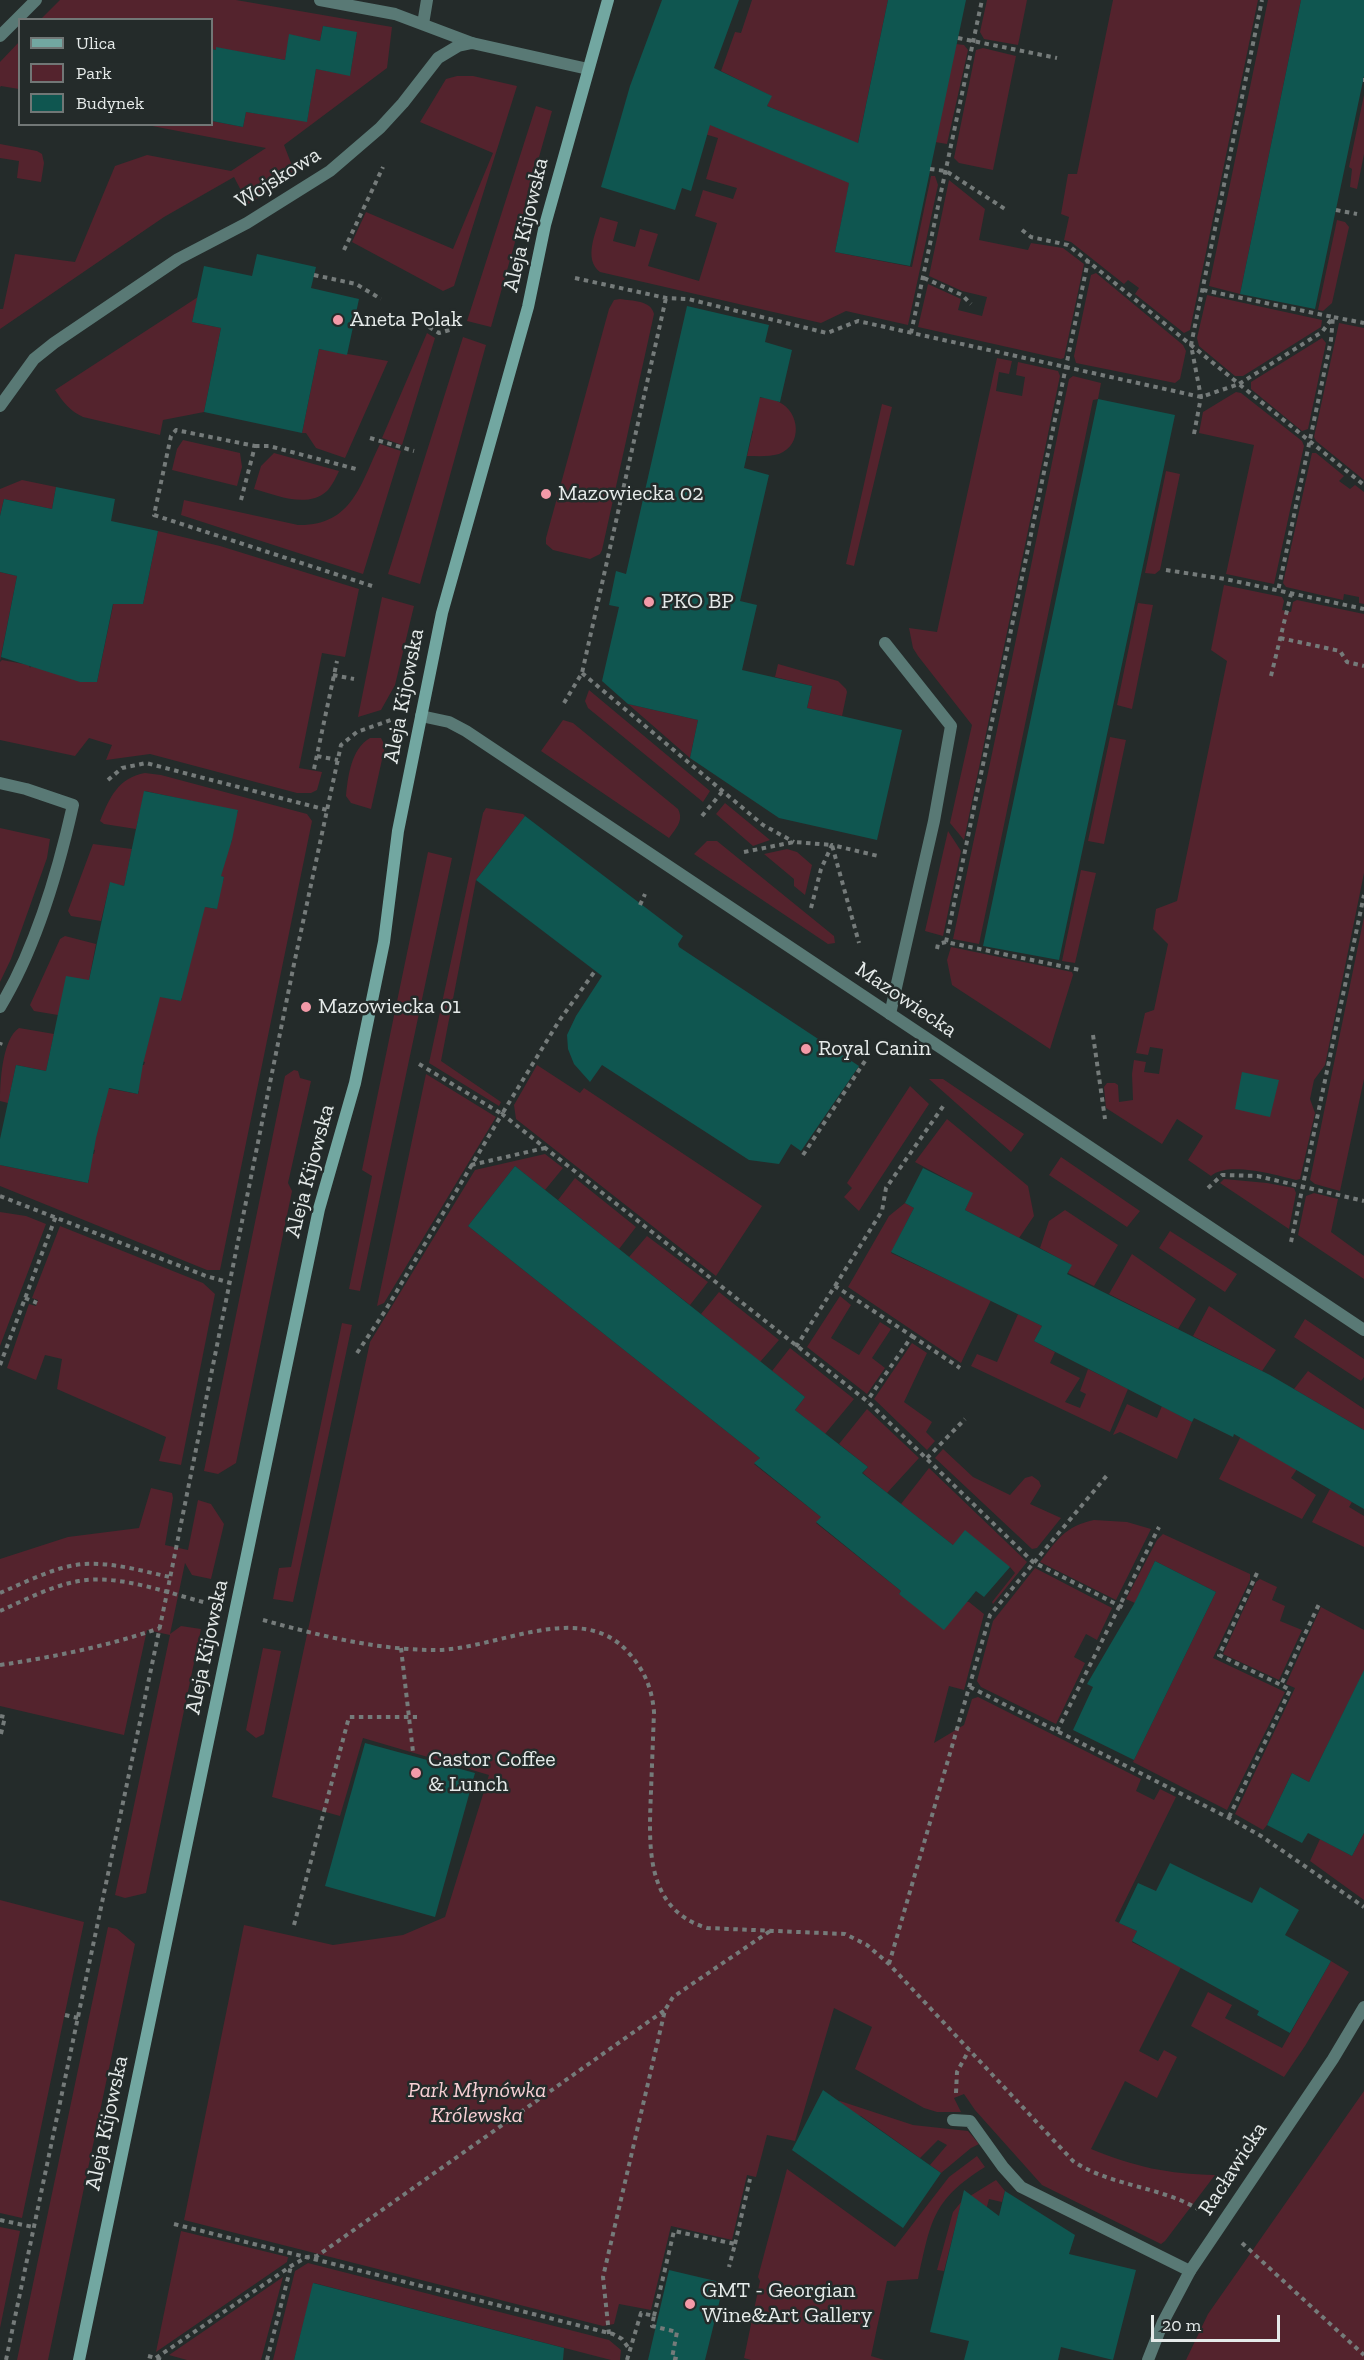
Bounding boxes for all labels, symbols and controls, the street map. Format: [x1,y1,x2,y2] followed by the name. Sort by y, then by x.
[18,18,213,126] legend
[76,32,116,54] text: Ulica
[76,62,112,84] text: Park
[76,92,144,114] text: Budynek
[230,141,326,215] street label: Wojskowa
[498,155,554,295] street label: Aleja Kijowska
[350,307,462,333] place label: Aneta Polak
[331,313,345,327] marker: Aneta Polak
[558,481,704,507] place label: Mazowiecka 02
[539,487,553,501] marker: Mazowiecka 02
[661,589,734,615] place label: PKO BP
[642,595,656,609] marker: PKO BP
[378,626,430,766] street label: Aleja Kijowska
[850,956,962,1044] street label: Mazowiecka
[318,994,461,1020] place label: Mazowiecka 01
[299,1000,313,1014] marker: Mazowiecka 01
[818,1036,931,1062] place label: Royal Canin
[799,1042,813,1056] marker: Royal Canin
[280,1102,340,1240] street label: Aleja Kijowska
[180,1577,234,1717] street label: Aleja Kijowska
[428,1747,556,1798] place label: Castor Coffee & Lunch
[409,1766,423,1780] marker: Castor Coffee & Lunch
[80,2053,134,2193] street label: Aleja Kijowska
[408,2078,546,2130] park label: Park Młynówka Królewska
[1193,2117,1273,2221] street label: Racławicka
[702,2278,872,2330] place label: GMT - Georgian Wine&Art Gallery
[683,2297,697,2311] marker: GMT - Georgian Wine&Art Gallery
[1154,2303,1283,2341] scale bar
[1162,2314,1201,2336] text: 20 m

